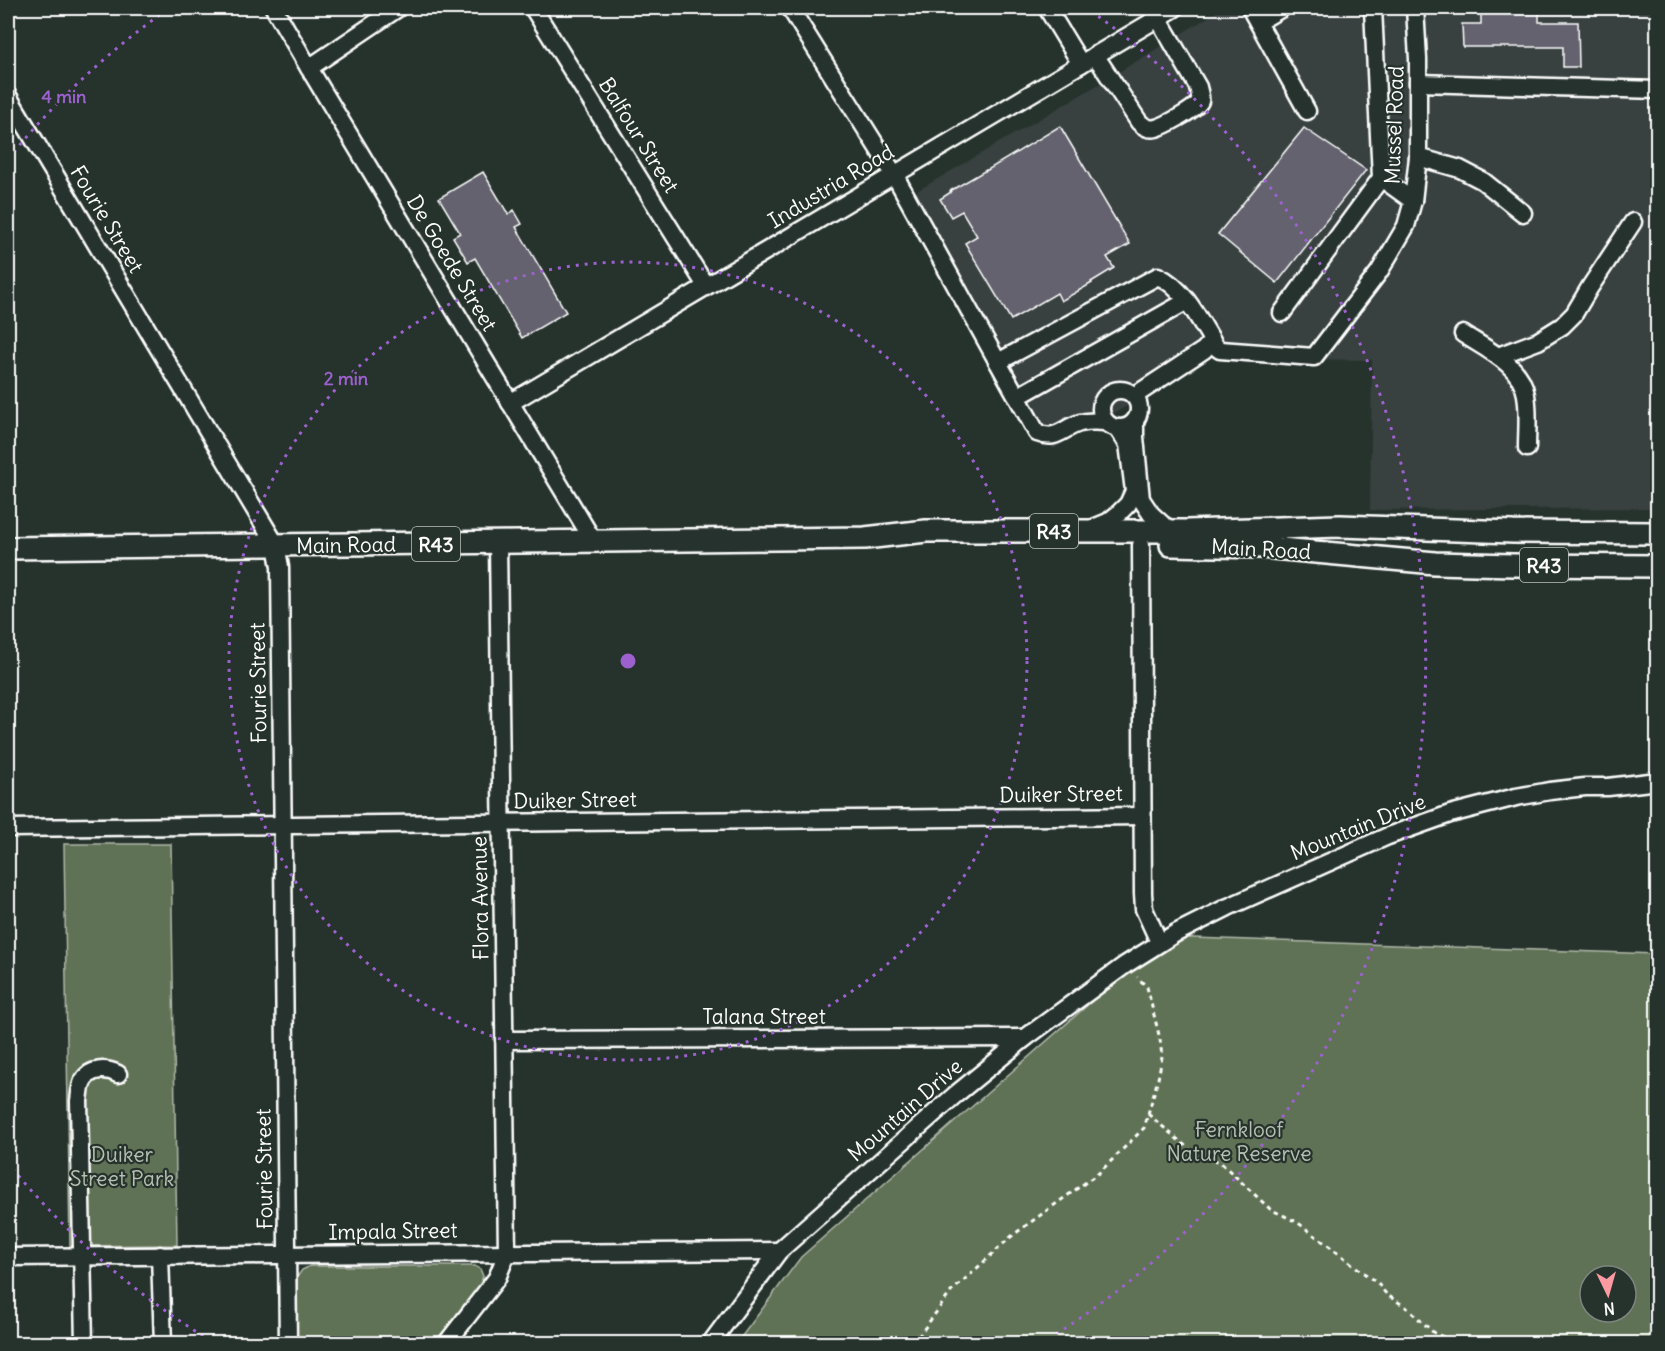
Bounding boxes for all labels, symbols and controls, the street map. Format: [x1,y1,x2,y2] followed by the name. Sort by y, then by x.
[1378,65,1410,185] street label: Mussel Road
[593,72,685,198] street label: Balfour Street
[42,85,87,108] text: 4 min
[763,138,899,234] street label: Industria Road
[64,160,150,278] street label: Fourie Street
[401,190,503,336] street label: De Goede Street
[324,367,369,390] text: 2 min
[1030,514,1078,548] road number: R43
[412,527,460,561] road number: R43
[296,531,396,559] street label: Main Road
[1210,533,1312,565] street label: Main Road
[1520,548,1568,582] road number: R43
[243,622,273,744] street label: Fourie Street
[618,651,638,671] centre of rings
[999,779,1123,809] street label: Duiker Street
[513,785,637,815] street label: Duiker Street
[1286,788,1430,866] street label: Mountain Drive
[465,836,495,960] street label: Flora Avenue
[702,1003,826,1030] street label: Talana Street
[842,1053,968,1167] street label: Mountain Drive
[249,1108,279,1230] street label: Fourie Street
[1166,1116,1312,1167] park label: Fernkloof Nature Reserve
[70,1141,174,1192] park label: Duiker Street Park
[328,1216,458,1246] street label: Impala Street
[1578,1264,1638,1324] north arrow
[1603,1298,1616,1319] text: N

